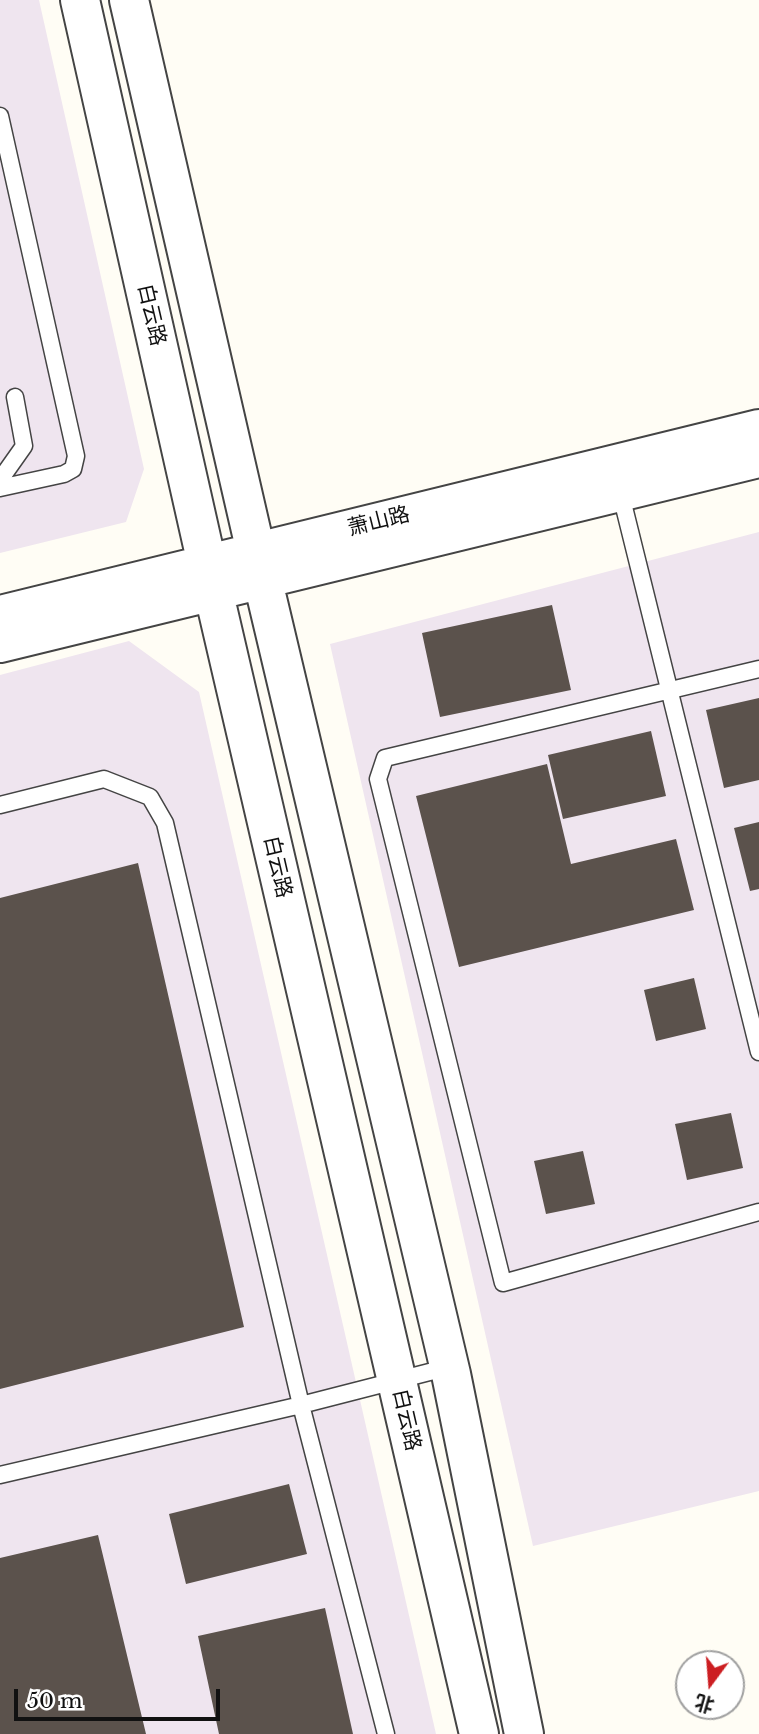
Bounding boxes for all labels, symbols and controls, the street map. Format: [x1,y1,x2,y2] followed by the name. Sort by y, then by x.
[132,281,170,349] street label: 白云路
[345,502,413,542] street label: 萧山路
[258,833,296,901] street label: 白云路
[387,1386,425,1454] street label: 白云路
[675,1650,745,1720] north arrow
[18,1674,224,1718] scale bar
[27,1688,82,1714] text: 50 m
[692,1690,717,1717] text: 北

